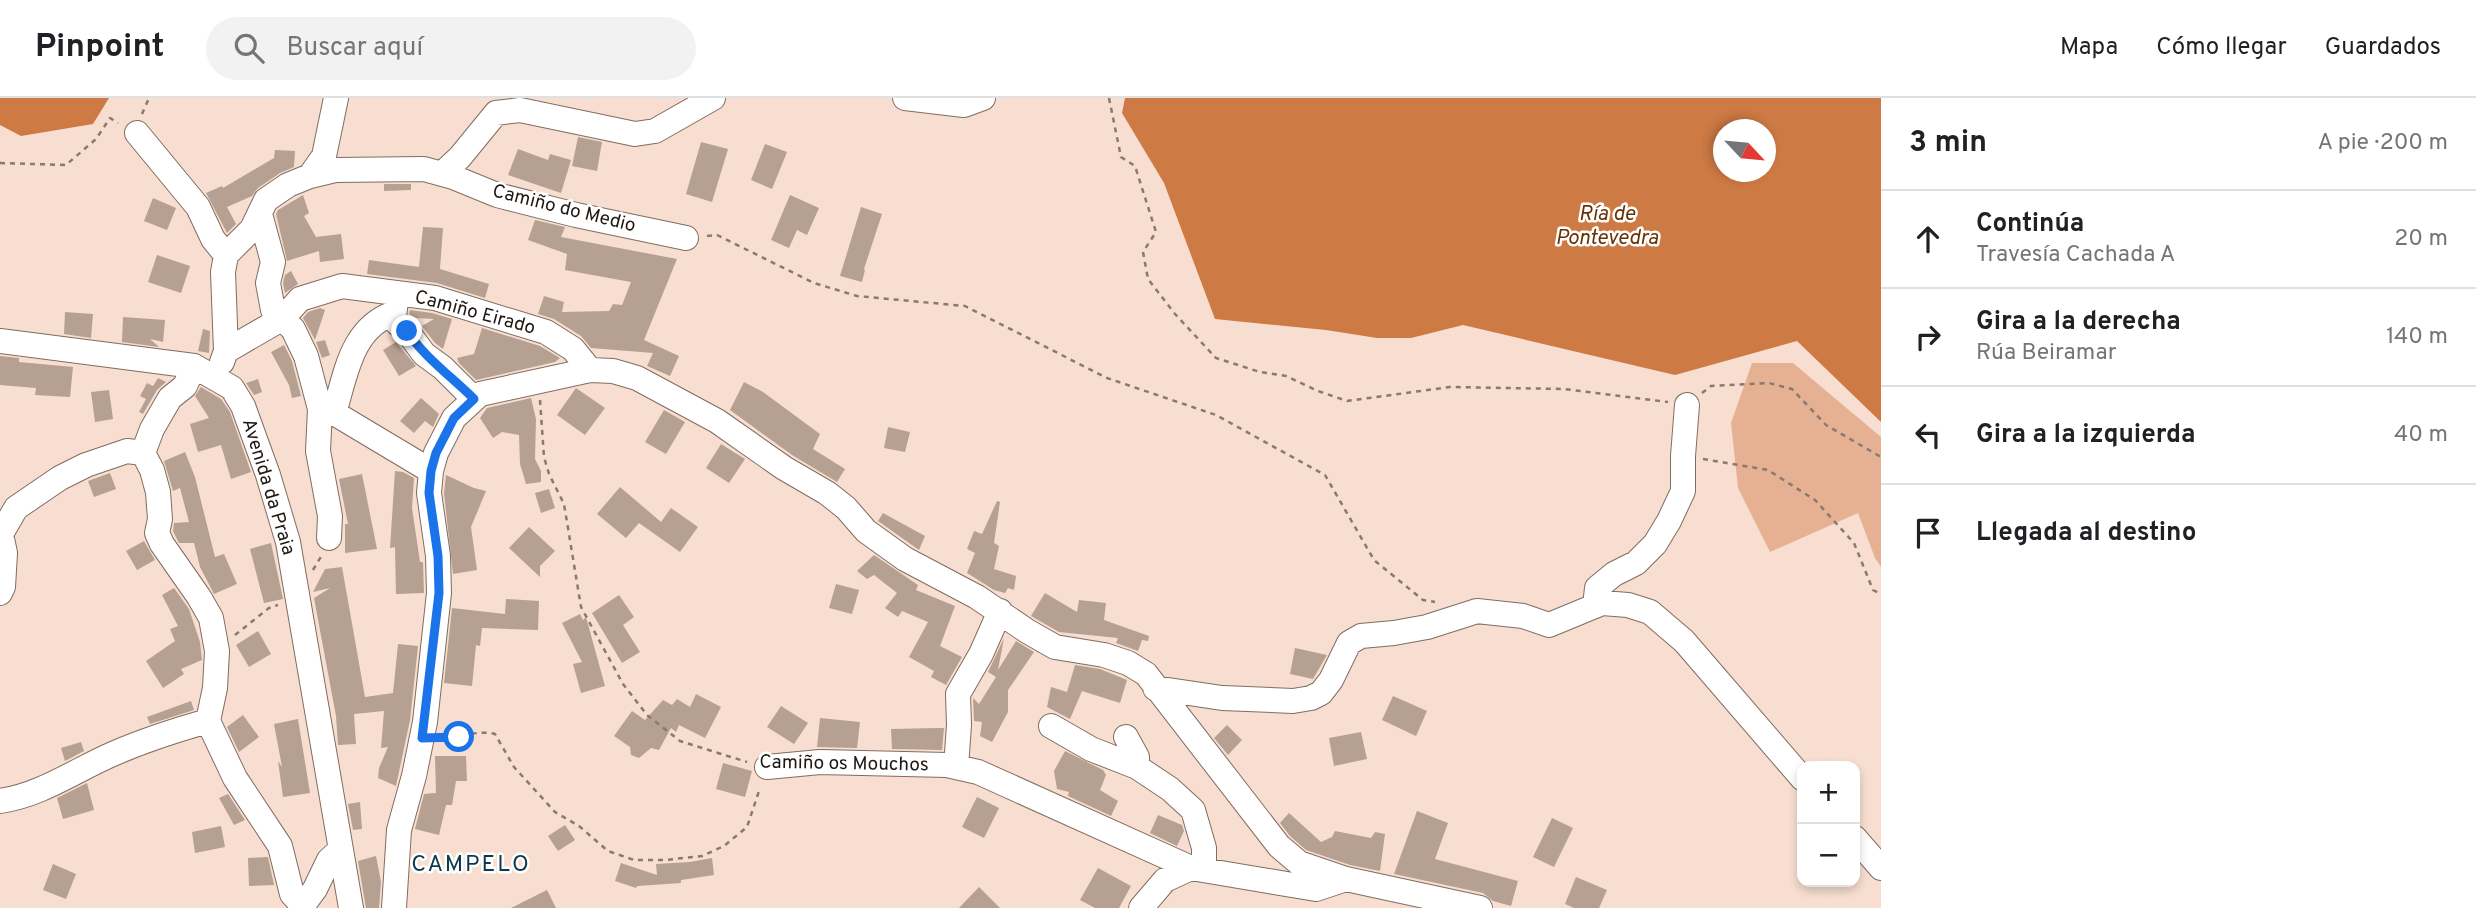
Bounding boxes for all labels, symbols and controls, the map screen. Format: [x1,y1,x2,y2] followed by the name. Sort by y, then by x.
[206,17,696,80] search box
[35,27,164,69] text: Pinpoint
[230,29,268,67] icon: search
[286,32,423,65] text: Buscar aquí
[2060,33,2118,63] text: Mapa
[2156,33,2287,63] text: Cómo llegar
[2325,33,2441,63] text: Guardados
[1713,119,1776,182] north arrow
[1909,125,1987,162] text: 3 min
[2318,129,2448,158] text: A pie · 200 m
[490,180,638,238] street label: Camiño do Medio
[1556,201,1659,252] water label: Ría de Pontevedra
[1976,208,2084,241] text: Continúa
[1909,220,1947,258] icon: ahead
[2394,225,2448,254] text: 20 m
[1976,241,2175,270] text: Travesía Cachada A
[412,285,538,341] street label: Camiño Eirado
[1976,306,2181,339] text: Gira a la derecha
[391,315,422,346] route end
[1909,318,1947,356] icon: right
[2386,323,2448,352] text: 140 m
[1976,339,2117,368] text: Rúa Beiramar
[236,416,300,558] street label: Avenida da Praia
[1909,416,1947,454] icon: left
[1976,419,2195,452] text: Gira a la izquierda
[2394,421,2448,450] text: 40 m
[1909,514,1947,552] icon: arrive
[1976,517,2196,550] text: Llegada al destino
[443,721,474,752] route start
[759,751,929,777] street label: Camiño os Mouchos
[1797,761,1860,887] map controls
[1797,761,1860,824] button: +
[1797,824,1860,887] button: −
[411,851,531,880] district label: CAMPELO

